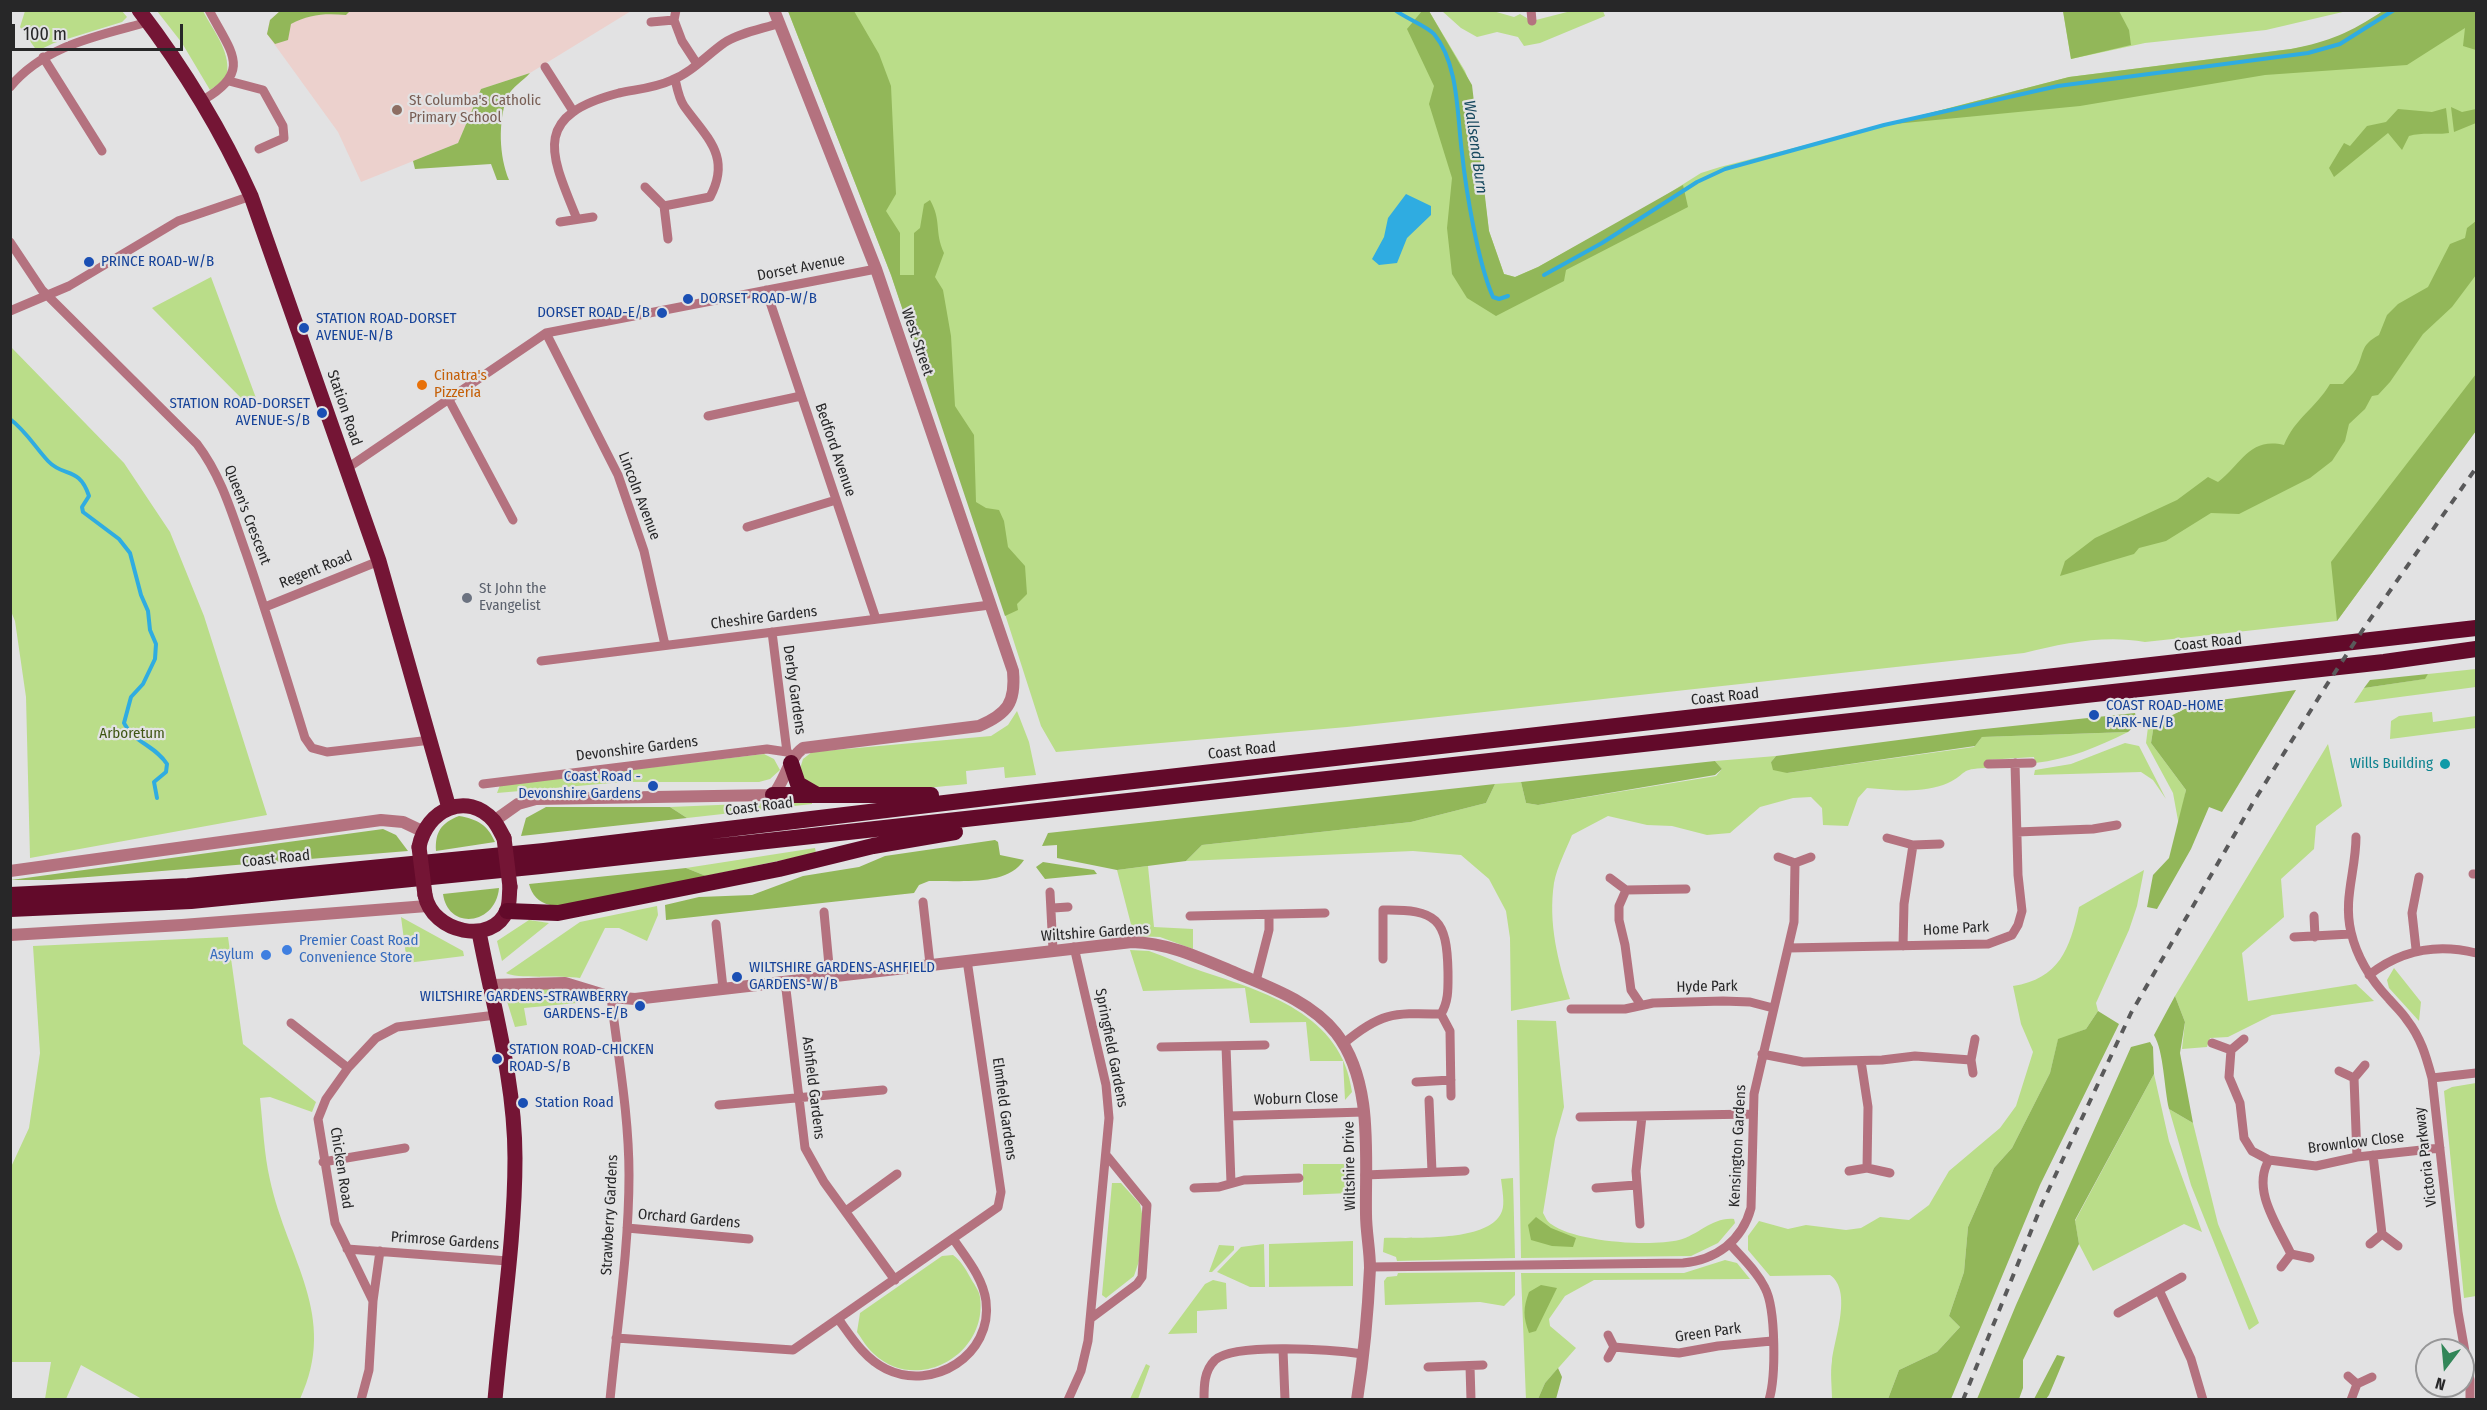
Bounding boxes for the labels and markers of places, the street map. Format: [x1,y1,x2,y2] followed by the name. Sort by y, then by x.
[409,92,541,127] place label: St Columba's Catholic Primary School
[390,103,404,117] marker: St Columba's Catholic Primary School
[101,253,214,271] place label: PRINCE ROAD-W/B
[82,255,96,269] marker: PRINCE ROAD-W/B
[700,290,817,308] place label: DORSET ROAD-W/B
[681,292,695,306] marker: DORSET ROAD-W/B
[537,304,650,322] place label: DORSET ROAD-E/B
[655,306,669,320] marker: DORSET ROAD-E/B
[316,310,456,345] place label: STATION ROAD-DORSET AVENUE-N/B
[297,321,311,335] marker: STATION ROAD-DORSET AVENUE-N/B
[434,367,487,402] place label: Cinatra's Pizzeria
[415,378,429,392] marker: Cinatra's Pizzeria
[170,395,310,430] place label: STATION ROAD-DORSET AVENUE-S/B
[315,406,329,420] marker: STATION ROAD-DORSET AVENUE-S/B
[479,580,546,615] place label: St John the Evangelist
[460,591,474,605] marker: St John the Evangelist
[2106,697,2224,732] place label: COAST ROAD-HOME PARK-NE/B
[2087,708,2101,722] marker: COAST ROAD-HOME PARK-NE/B
[2350,755,2433,773] place label: Wills Building
[2438,757,2452,771] marker: Wills Building
[518,768,641,803] place label: Coast Road - Devonshire Gardens
[646,779,660,793] marker: Coast Road - Devonshire Gardens
[299,932,419,967] place label: Premier Coast Road Convenience Store
[280,943,294,957] marker: Premier Coast Road Convenience Store
[210,946,254,964] place label: Asylum
[259,948,273,962] marker: Asylum
[749,959,935,994] place label: WILTSHIRE GARDENS-ASHFIELD GARDENS-W/B
[730,970,744,984] marker: WILTSHIRE GARDENS-ASHFIELD GARDENS-W/B
[420,988,628,1023] place label: WILTSHIRE GARDENS-STRAWBERRY GARDENS-E/B
[633,999,647,1013] marker: WILTSHIRE GARDENS-STRAWBERRY GARDENS-E/B
[509,1041,654,1076] place label: STATION ROAD-CHICKEN ROAD-S/B
[490,1052,504,1066] marker: STATION ROAD-CHICKEN ROAD-S/B
[535,1094,614,1112] place label: Station Road
[516,1096,530,1110] marker: Station Road

